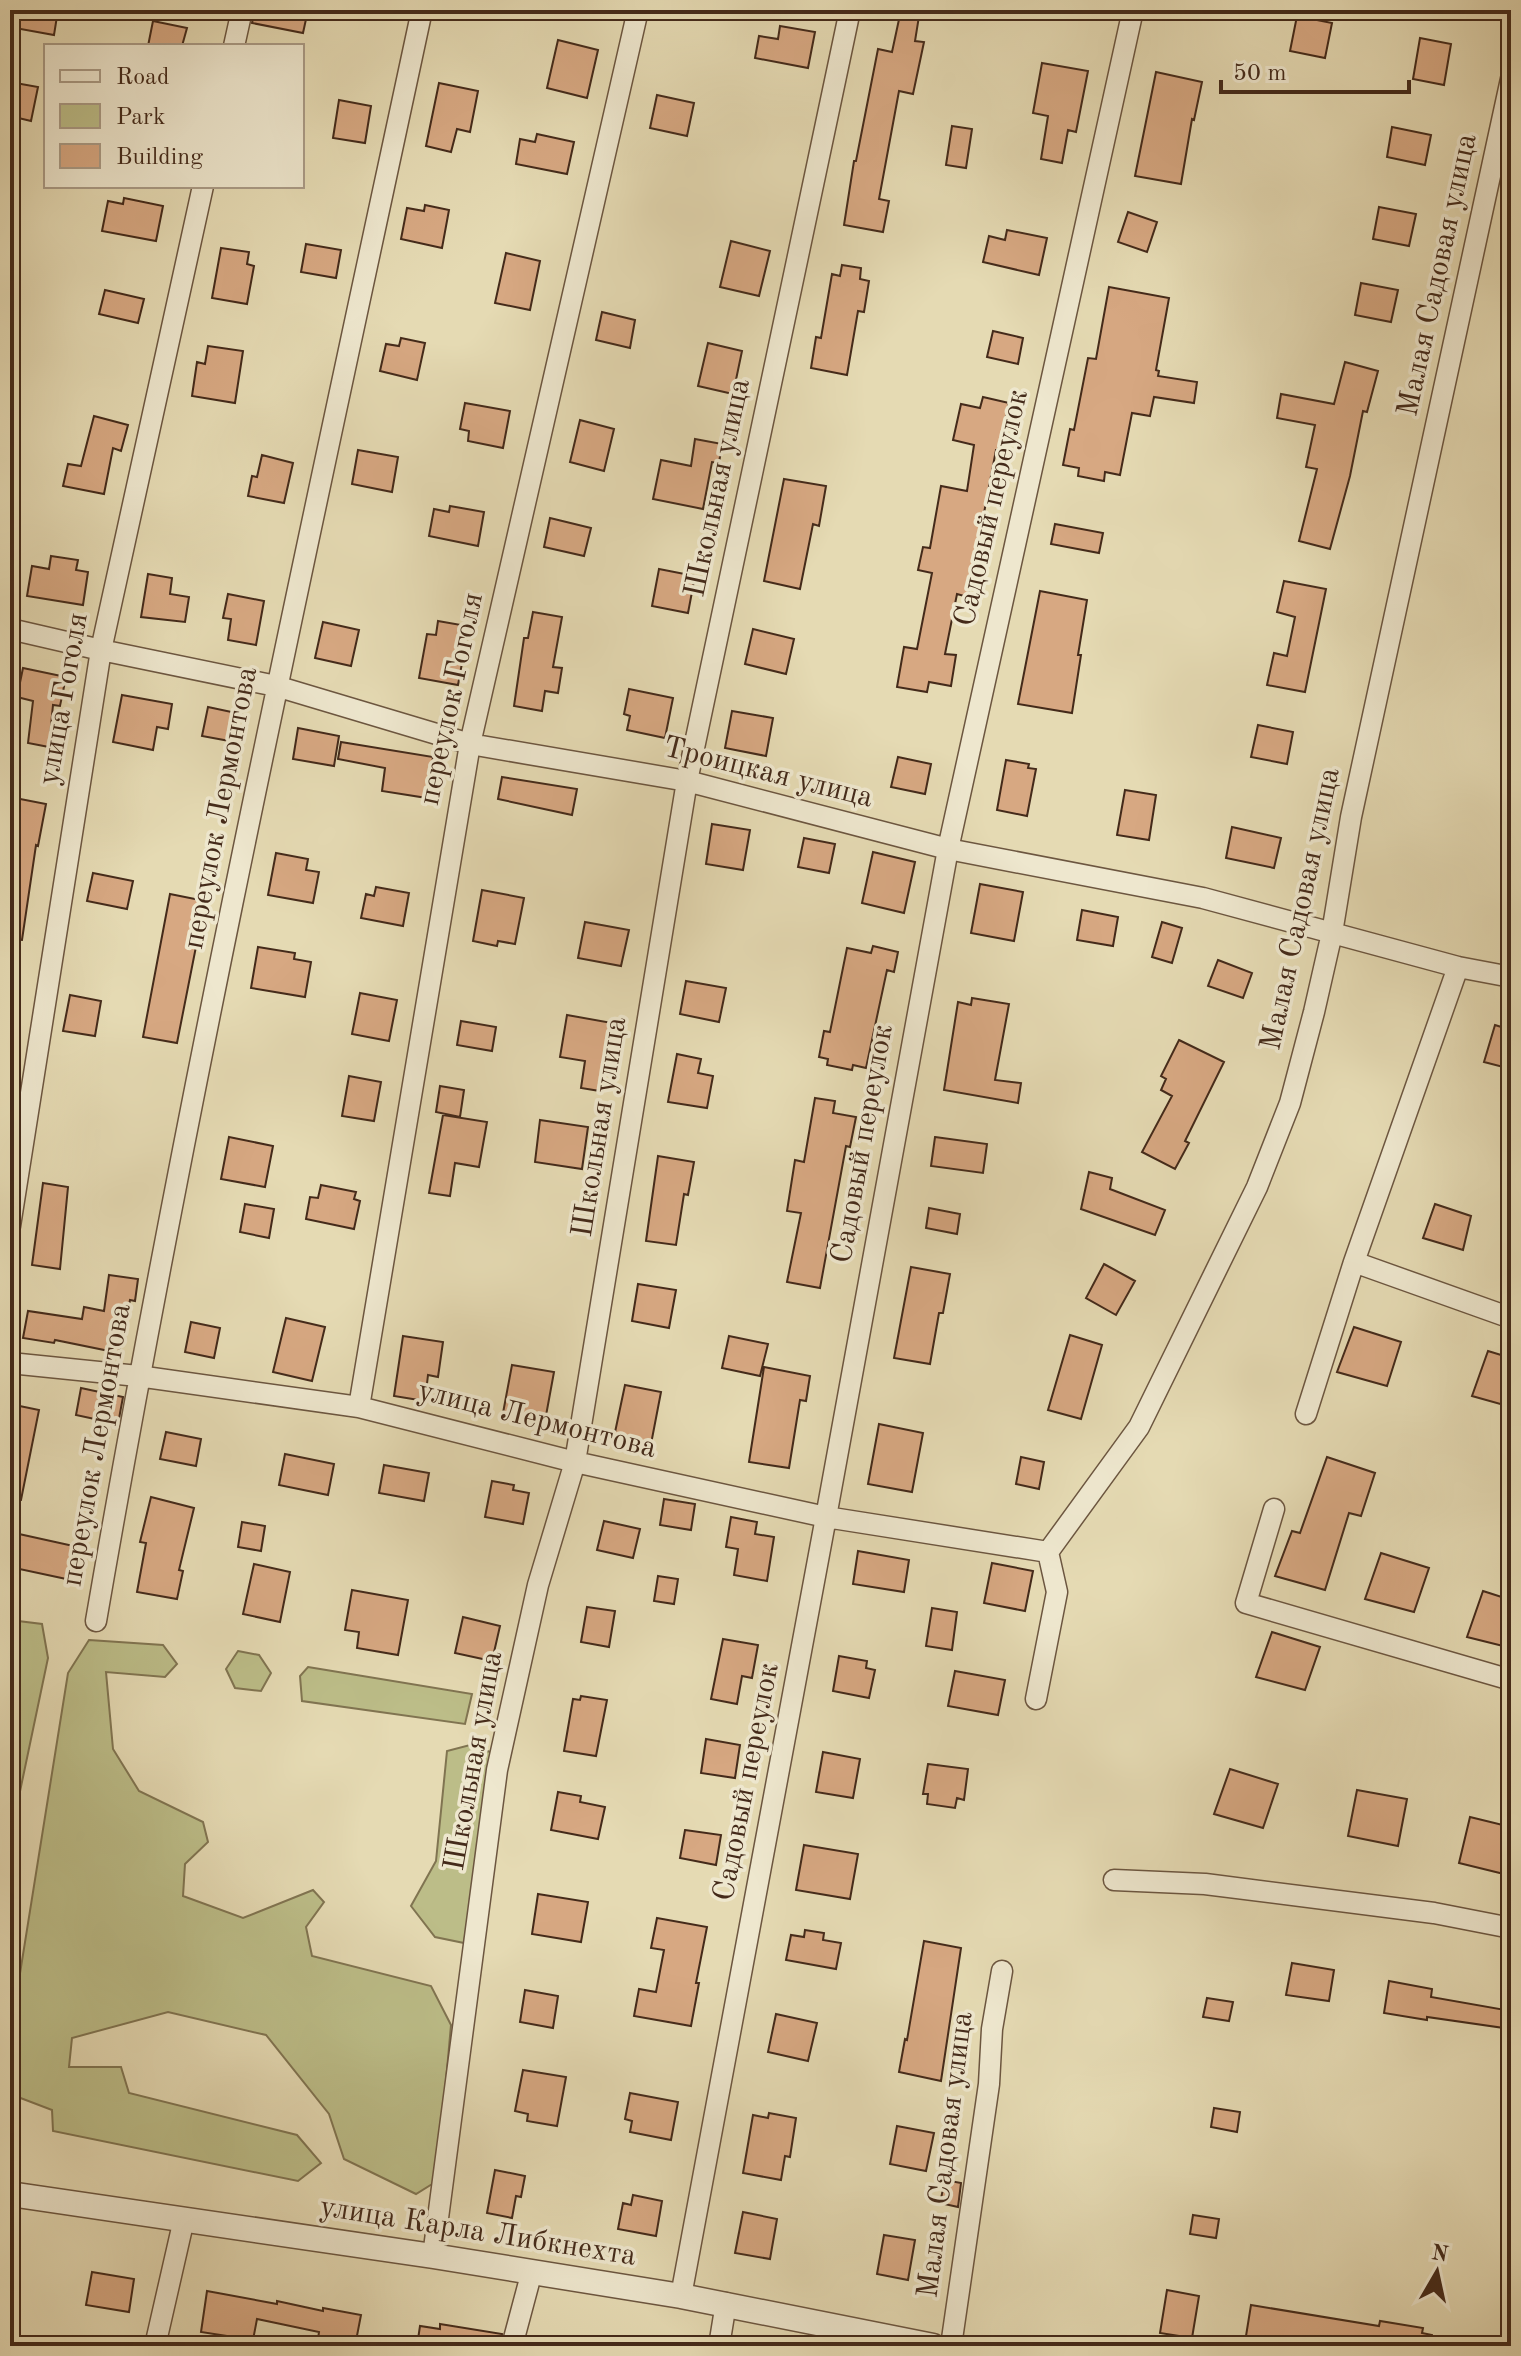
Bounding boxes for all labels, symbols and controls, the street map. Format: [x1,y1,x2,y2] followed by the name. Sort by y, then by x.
[44,44,304,188] legend
[1221,44,1409,94] scale bar
[1233,62,1287,86] text: 50 m
[116,66,169,90] text: Road
[116,106,165,130] text: Park
[1393,131,1483,419] street label: Малая Садовая улица
[116,146,203,170] text: Building
[680,376,756,600] street label: Школьная улица
[950,387,1034,629] street label: Садовый переулок
[415,590,489,808] street label: переулок Гоголя
[34,610,94,788] street label: улица Гоголя
[179,664,263,952] street label: переулок Лермонтова
[660,732,876,814] street label: Троицкая улица
[1256,765,1346,1053] street label: Малая Садовая улица
[568,1015,632,1239] street label: Школьная улица
[827,1022,899,1266] street label: Садовый переулок
[57,1301,137,1589] street label: переулок Лермонтова
[415,1376,660,1464] street label: улица Лермонтова
[440,1649,508,1873] street label: Школьная улица
[709,1660,785,1904] street label: Садовый переулок
[914,2010,978,2300] street label: Малая Садовая улица
[318,2192,639,2272] street label: улица Карла Либкнехта
[1397,2232,1477,2312] north arrow
[1430,2242,1450,2266] text: N

